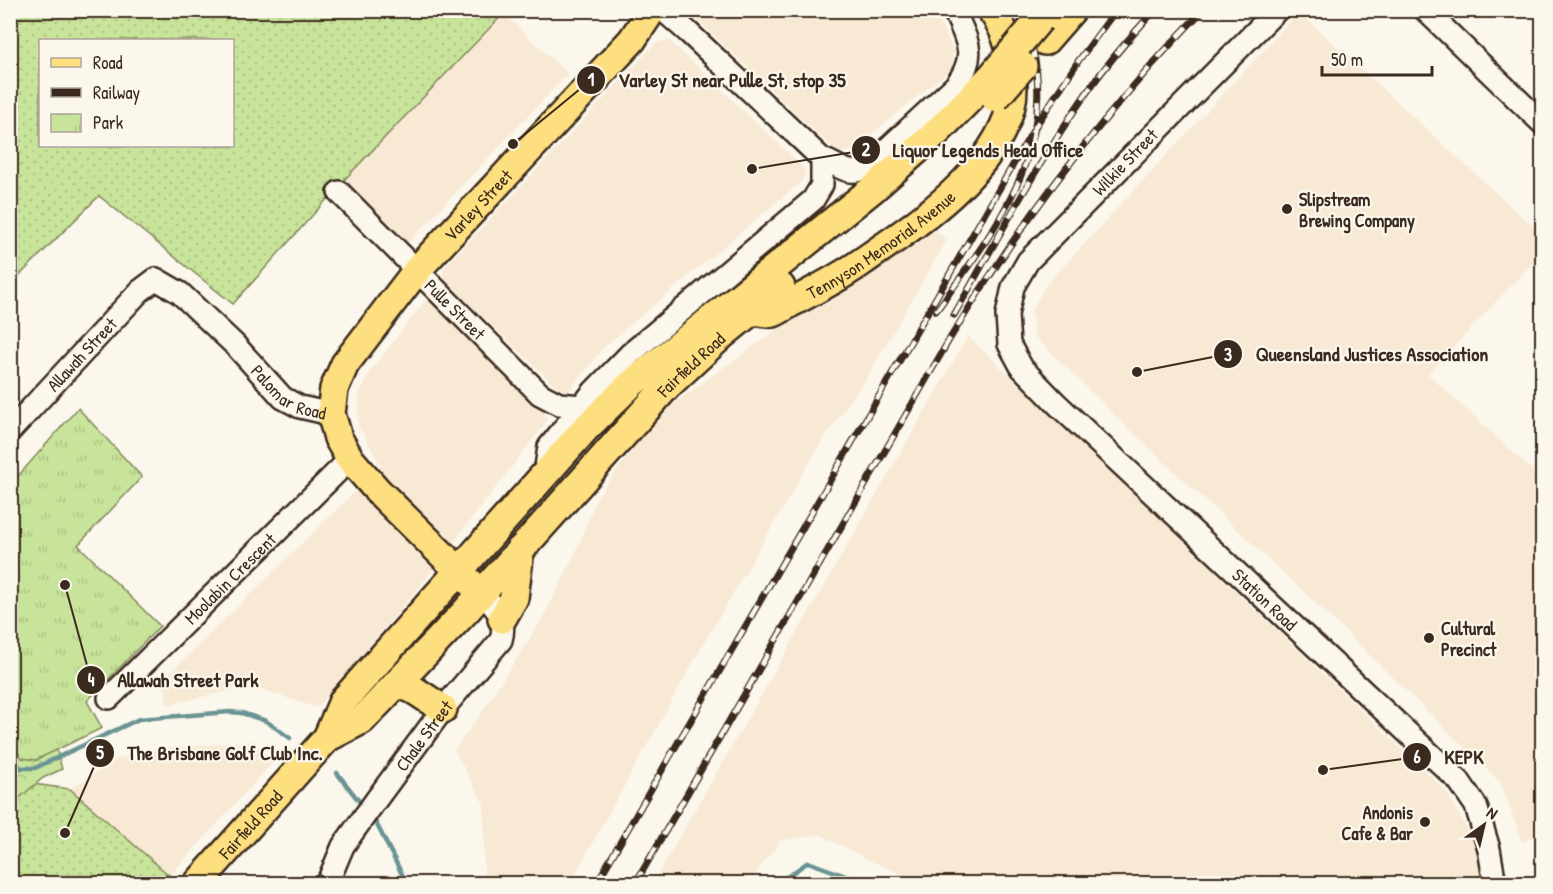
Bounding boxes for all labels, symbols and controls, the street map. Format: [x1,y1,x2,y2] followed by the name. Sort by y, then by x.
[39,39,234,147] legend
[1322,39,1432,77] scale bar
[1331,47,1363,72] text: 50 m
[93,50,123,75] text: Road
[576,61,857,99] callout: Varley St near Pulle St, stop 35
[618,66,846,94] text: Varley St near Pulle St, stop 35
[588,67,595,92] text: 1
[93,80,140,105] text: Railway
[93,110,124,135] text: Park
[1087,122,1164,201] street label: Wilkie Street
[851,131,1095,169] callout: Liquor Legends Head Office
[893,136,1083,164] text: Liquor Legends Head Office
[862,137,871,162] text: 2
[438,163,518,246] street label: Varley Street
[802,184,961,305] street label: Tennyson Memorial Avenue
[1299,187,1415,234] place label: Slipstream Brewing Company
[1280,202,1294,216] marker: Slipstream Brewing Company
[419,273,492,346] street label: Pulle Street
[41,311,123,397] street label: Allawah Street
[650,326,730,403] street label: Fairfield Road
[1213,335,1500,373] callout: Queensland Justices Association
[1256,340,1488,367] text: Queensland Justices Association
[1224,342,1232,367] text: 3
[246,359,329,425] street label: Palomar Road
[178,527,282,630] street label: Moolabin Crescent
[1227,562,1303,636] street label: Station Road
[1441,616,1497,662] place label: Cultural Precinct
[1422,631,1436,645] marker: Cultural Precinct
[76,661,270,699] callout: Allawah Street Park
[118,666,259,693] text: Allawah Street Park
[88,667,95,692] text: 4
[389,694,459,776] street label: Chale Street
[85,734,335,772] callout: The Brisbane Golf Club Inc.
[1402,738,1496,776] callout: KEPK
[126,739,323,766] text: The Brisbane Golf Club Inc.
[96,740,104,765] text: 5
[1444,743,1484,770] text: KEPK
[1413,744,1421,769] text: 6
[212,784,288,865] street label: Fairfield Road
[1454,795,1514,855] north arrow
[1342,800,1413,846] place label: Andonis Cafe & Bar
[1483,801,1502,824] text: N
[1418,815,1432,829] marker: Andonis Cafe & Bar

